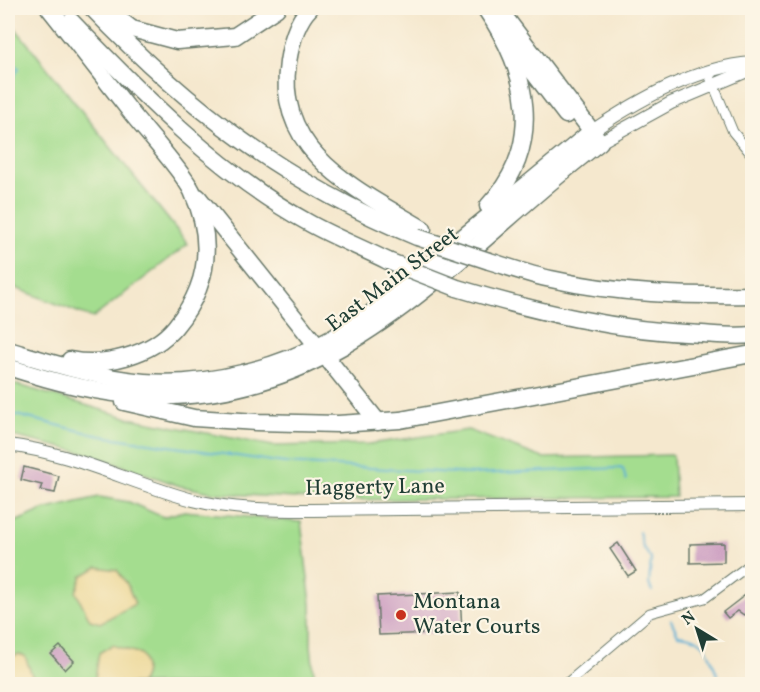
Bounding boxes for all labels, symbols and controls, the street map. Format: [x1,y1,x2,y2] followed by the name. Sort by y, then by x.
[320,220,466,340] street label: East Main Street
[305,471,445,505] street label: Haggerty Lane
[413,587,541,643] place label: Montana Water Courts
[667,599,727,659] north arrow
[678,606,701,631] text: N
[394,608,408,622] marker: Montana Water Courts

